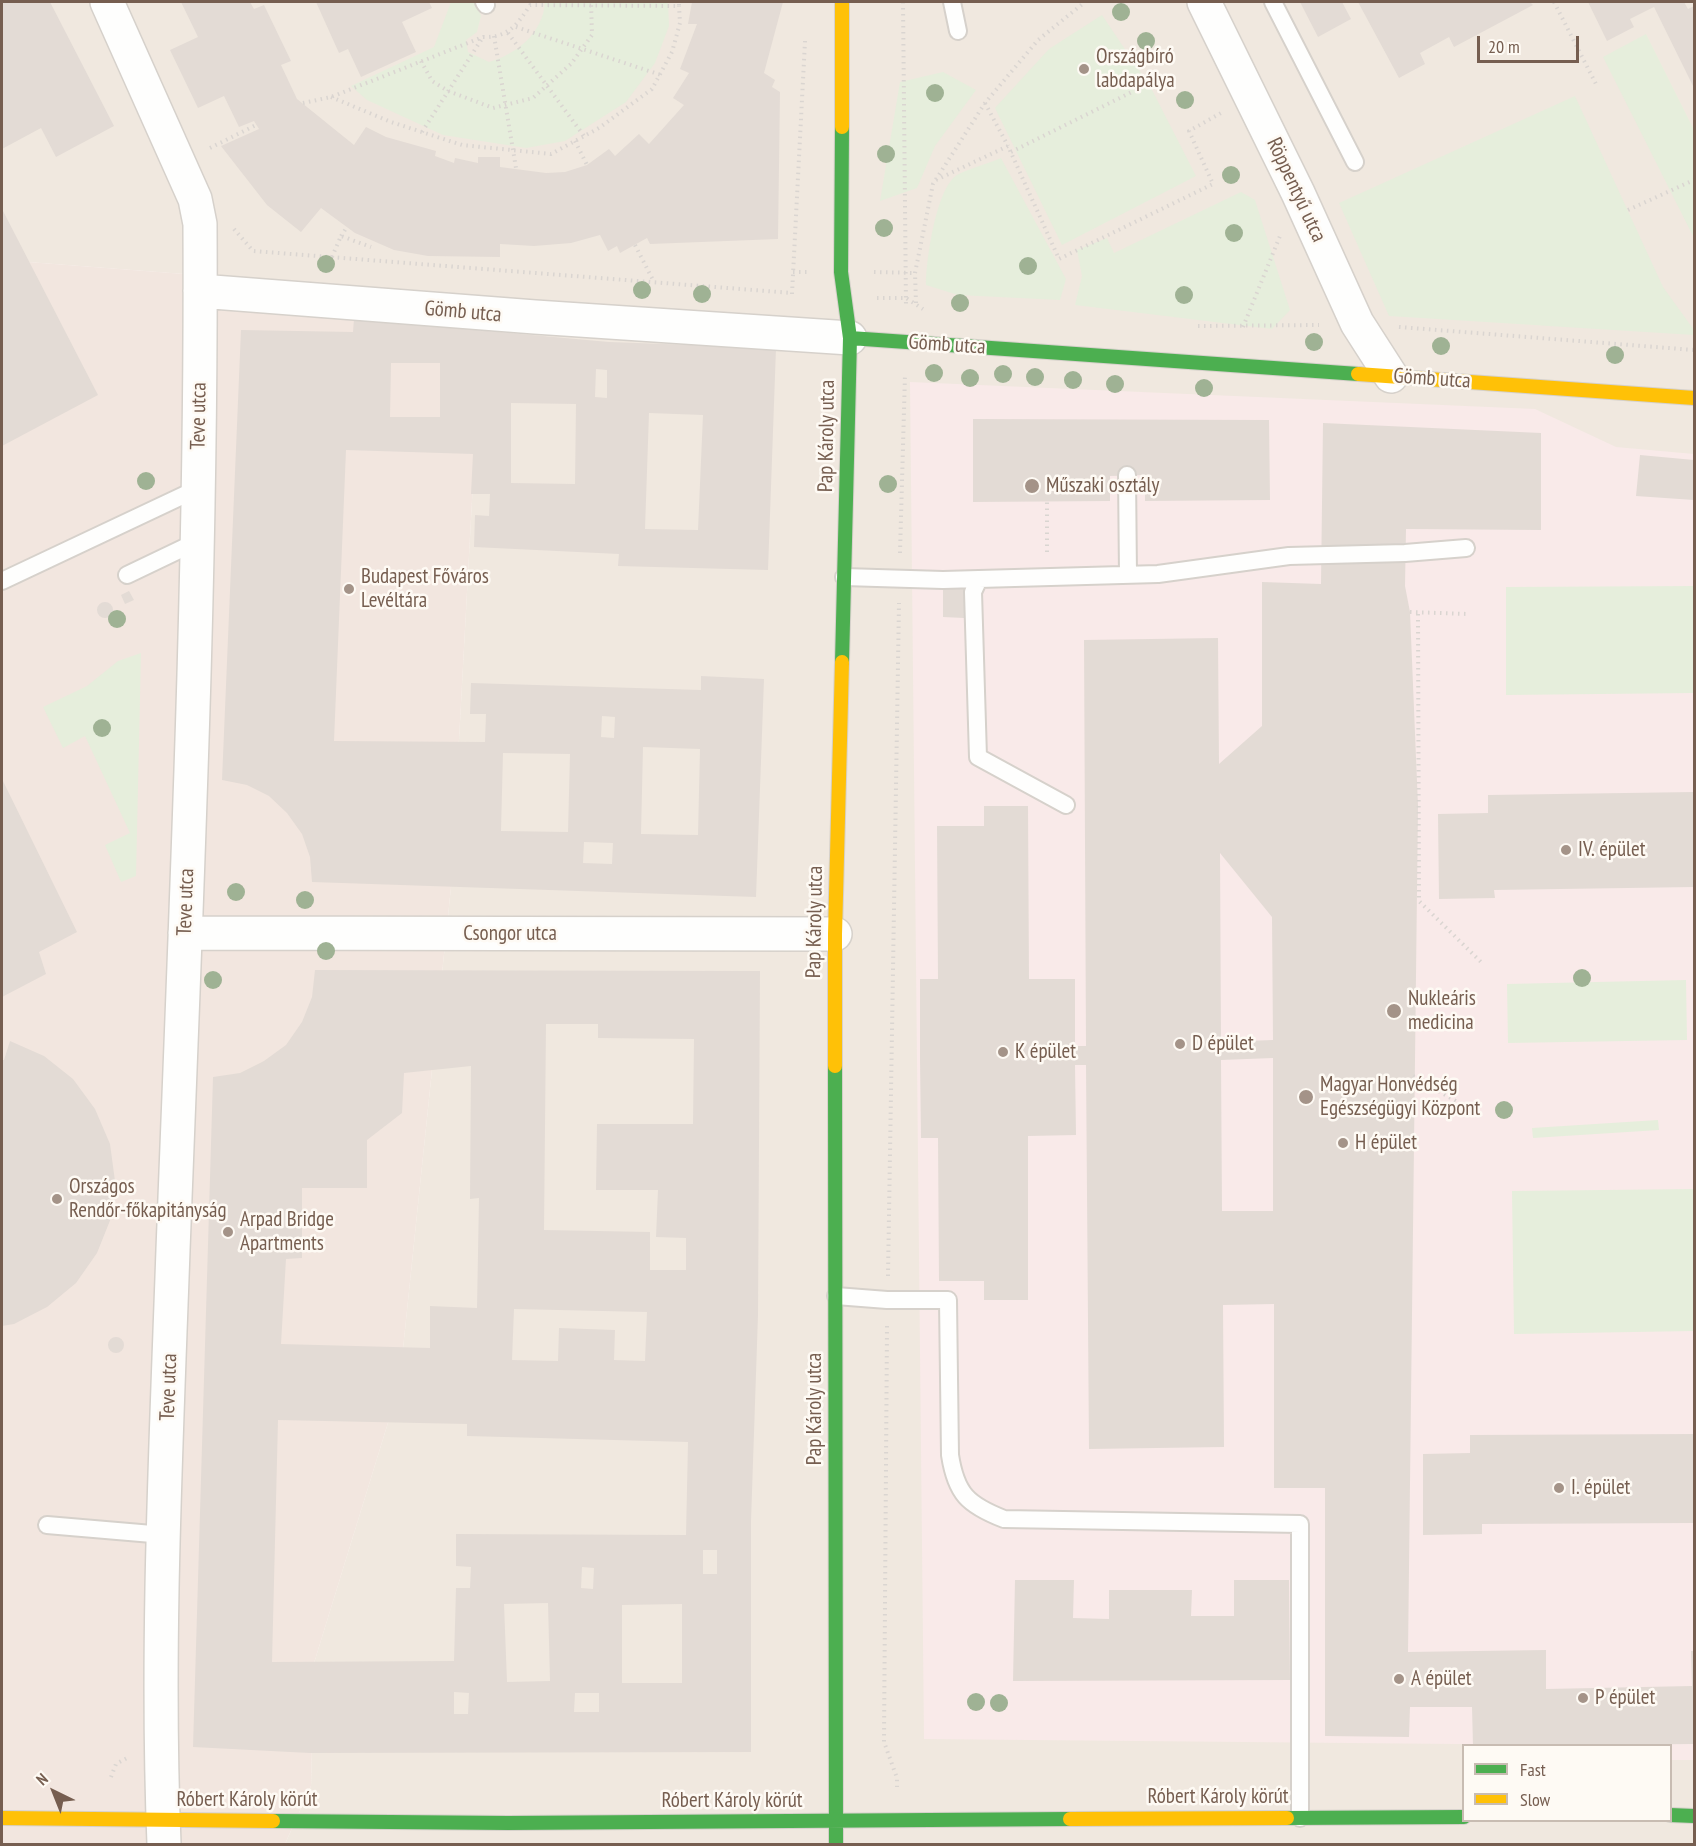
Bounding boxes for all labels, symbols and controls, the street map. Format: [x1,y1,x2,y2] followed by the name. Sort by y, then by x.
[1480,24,1582,62] scale bar
[1488,35,1520,58] text: 20 m
[1096,44,1175,94] place label: Országbíró labdapálya
[1077,62,1091,76] marker: Országbíró labdapálya
[1261,134,1331,246] street label: Röppentyű utca
[423,296,503,328] street label: Gömb utca
[908,330,986,360] street label: Gömb utca
[1393,364,1471,394] street label: Gömb utca
[813,380,841,492] street label: Pap Károly utca
[186,382,212,450] street label: Teve utca
[1046,473,1159,499] place label: Műszaki osztály
[1023,477,1041,495] marker: Műszaki osztály
[361,564,489,614] place label: Budapest Főváros Levéltára
[342,582,356,596] marker: Budapest Főváros Levéltára
[1578,837,1645,863] place label: IV. épület
[1559,843,1573,857] marker: IV. épület
[801,866,829,978] street label: Pap Károly utca
[172,868,200,936] street label: Teve utca
[463,921,557,947] street label: Csongor utca
[1408,986,1476,1036] place label: Nukleáris medicina
[1385,1002,1403,1020] marker: Nukleáris medicina
[1192,1031,1254,1057] place label: D épület
[1173,1037,1187,1051] marker: D épület
[1015,1039,1076,1065] place label: K épület
[996,1045,1010,1059] marker: K épület
[1320,1072,1480,1122] place label: Magyar Honvédség Egészségügyi Központ
[1297,1088,1315,1106] marker: Magyar Honvédség Egészségügyi Központ
[1355,1130,1417,1156] place label: H épület
[1336,1136,1350,1150] marker: H épület
[69,1174,227,1224] place label: Országos Rendőr-főkapitányság
[50,1192,64,1206] marker: Országos Rendőr-főkapitányság
[240,1207,334,1257] place label: Arpad Bridge Apartments
[221,1225,235,1239] marker: Arpad Bridge Apartments
[155,1353,183,1421] street label: Teve utca
[802,1353,828,1465] street label: Pap Károly utca
[1571,1475,1630,1501] place label: I. épület
[1552,1481,1566,1495] marker: I. épület
[1411,1666,1472,1692] place label: A épület
[1392,1672,1406,1686] marker: A épület
[1595,1685,1655,1711] place label: P épület
[1576,1691,1590,1705] marker: P épület
[1462,1744,1672,1822] legend
[1520,1758,1546,1781] text: Fast
[24,1762,84,1822] north arrow
[32,1769,52,1789] text: N
[1147,1784,1289,1810] street label: Róbert Károly körút
[176,1787,318,1813] street label: Róbert Károly körút
[661,1788,803,1814] street label: Róbert Károly körút
[1520,1788,1550,1811] text: Slow

